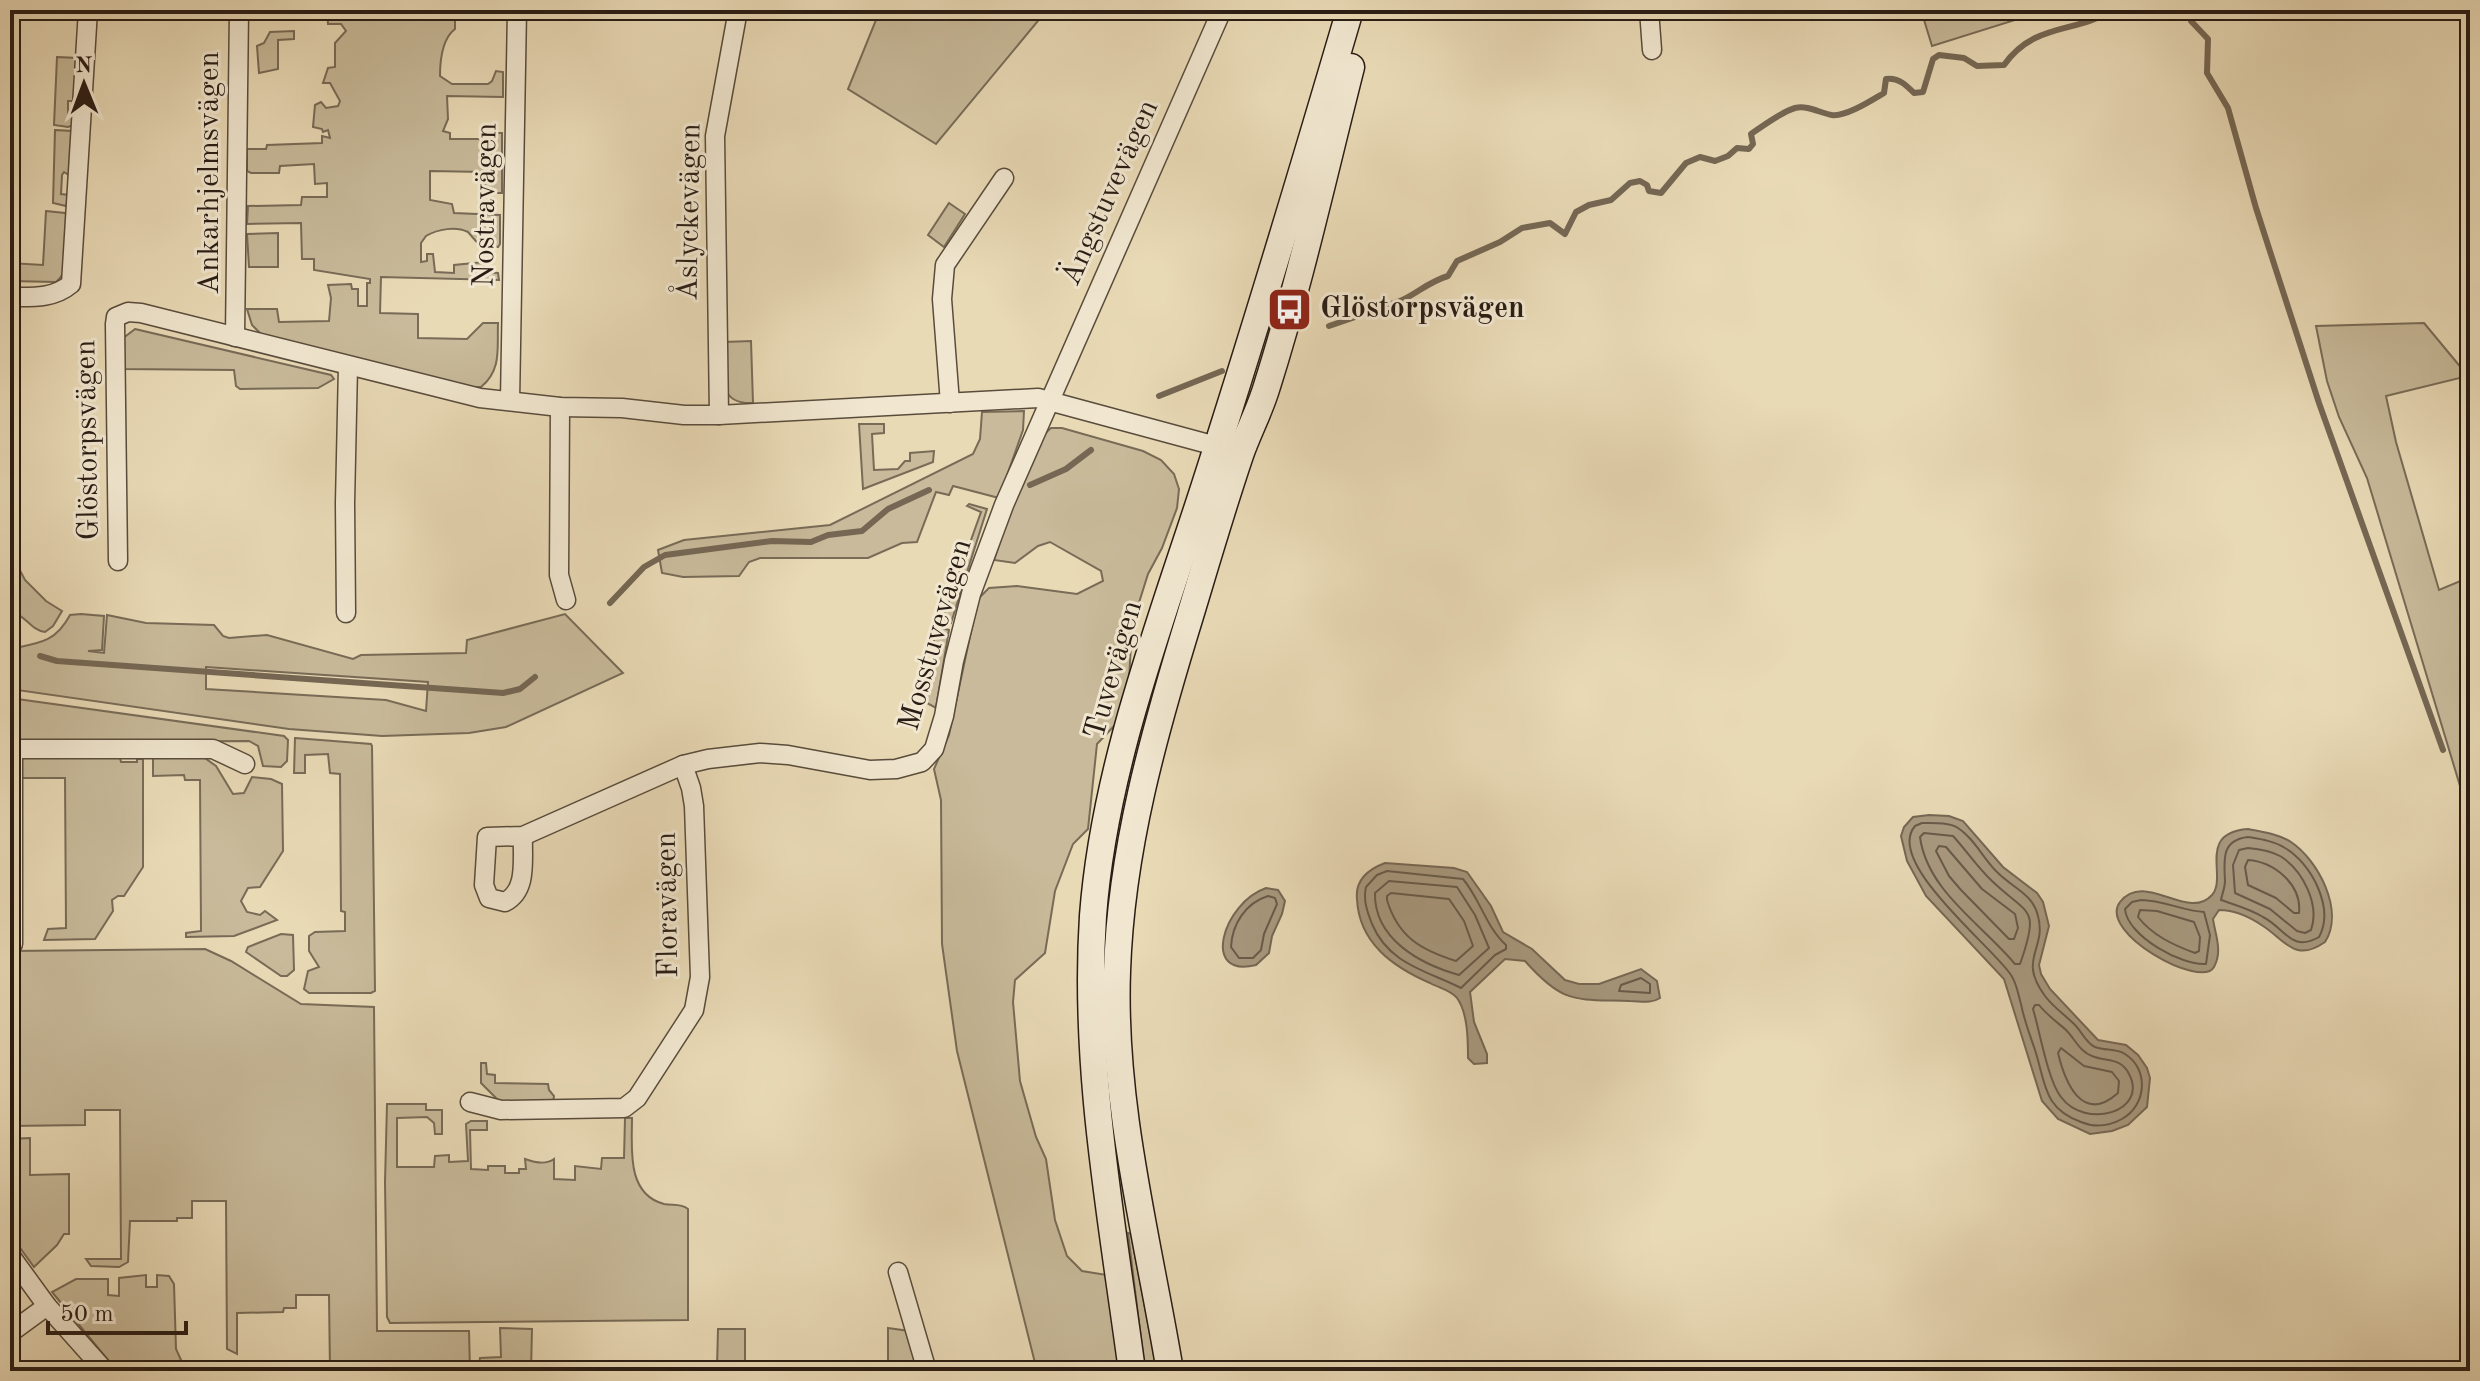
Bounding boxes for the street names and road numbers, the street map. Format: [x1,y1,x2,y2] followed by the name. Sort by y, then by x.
[195,51,225,295] street label: Ankarhjelmsvägen
[1052,94,1164,290] street label: Ängstuvevägen
[470,122,502,288] street label: Nostravägen
[668,123,707,301] street label: Åslyckevägen
[71,339,105,541] street label: Glöstorpsvägen
[894,536,978,734] street label: Mosstuvevägen
[1080,597,1148,743] street label: Tuvevägen
[652,832,684,978] street label: Floravägen

